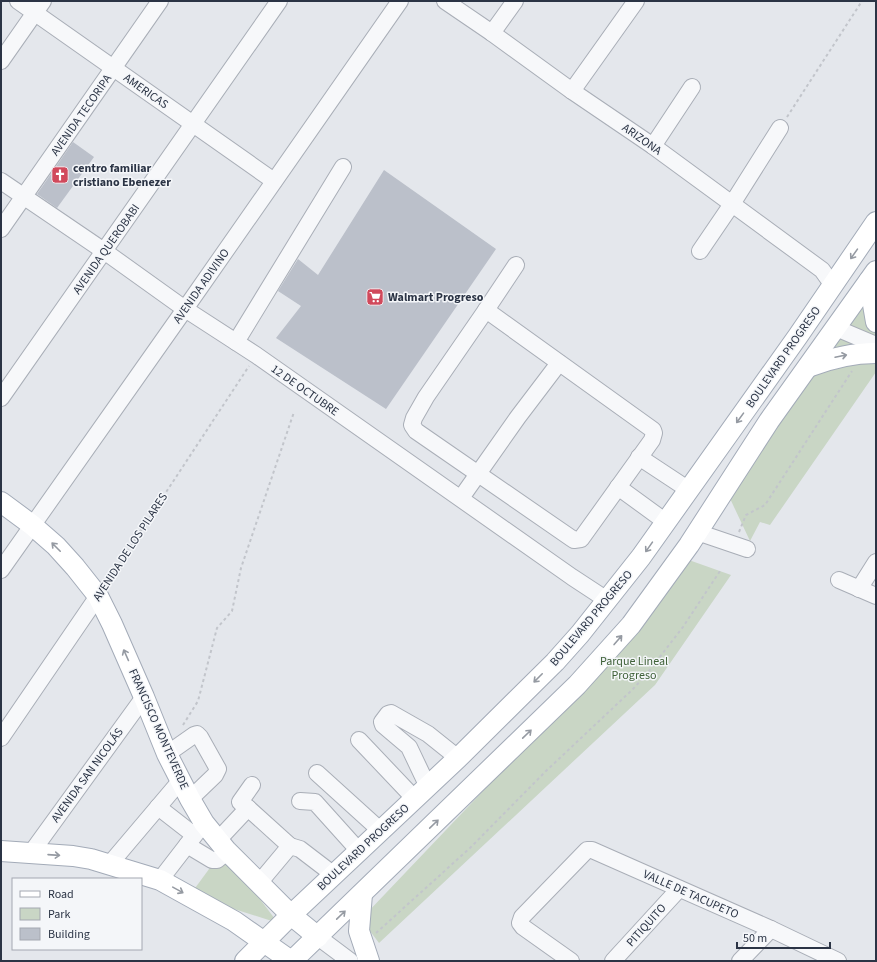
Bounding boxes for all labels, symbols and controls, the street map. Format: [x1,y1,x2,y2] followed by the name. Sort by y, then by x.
[120,70,172,113] street label: AMERICAS
[47,71,116,159] street label: AVENIDA TECORIPA
[618,120,665,160] street label: ARIZONA
[73,160,171,191] place label: centro familiar cristiano Ebenezer
[50,165,70,185] church icon: centro familiar cristiano Ebenezer
[69,201,144,298] street label: AVENIDA QUEROBABI
[169,245,234,327] street label: AVENIDA ADIVINO
[850,248,858,259] one-way arrow
[365,287,385,307] supermarket icon: Walmart Progreso
[388,289,484,306] place label: Walmart Progreso
[742,303,825,412] street label: BOULEVARD PROGRESO
[835,352,848,360] one-way arrow
[267,361,342,420] street label: 12 DE OCTUBRE
[736,413,744,424] one-way arrow
[89,490,172,605] street label: AVENIDA DE LOS PILARES
[645,541,653,552] one-way arrow
[51,542,61,552] one-way arrow
[546,567,637,670] street label: BOULEVARD PROGRESO
[613,635,622,646] one-way arrow
[122,649,129,661] one-way arrow
[600,653,668,684] park label: Parque Lineal Progreso
[124,666,193,792] street label: FRANCISCO MONTEVERDE
[533,673,543,683] one-way arrow
[47,724,128,826] street label: AVENIDA SAN NICOLÁS
[522,729,532,739] one-way arrow
[313,800,413,895] street label: BOULEVARD PROGRESO
[429,819,439,829] one-way arrow
[47,851,60,858] one-way arrow
[640,866,741,923] street label: VALLE DE TACUPETO
[12,878,142,950] legend
[48,886,74,903] text: Road
[172,887,184,894] one-way arrow
[622,900,670,951] street label: PITIQUITO
[48,906,70,923] text: Park
[336,910,346,919] one-way arrow
[737,924,830,950] scale bar
[48,926,90,943] text: Building
[743,930,767,947] text: 50 m

